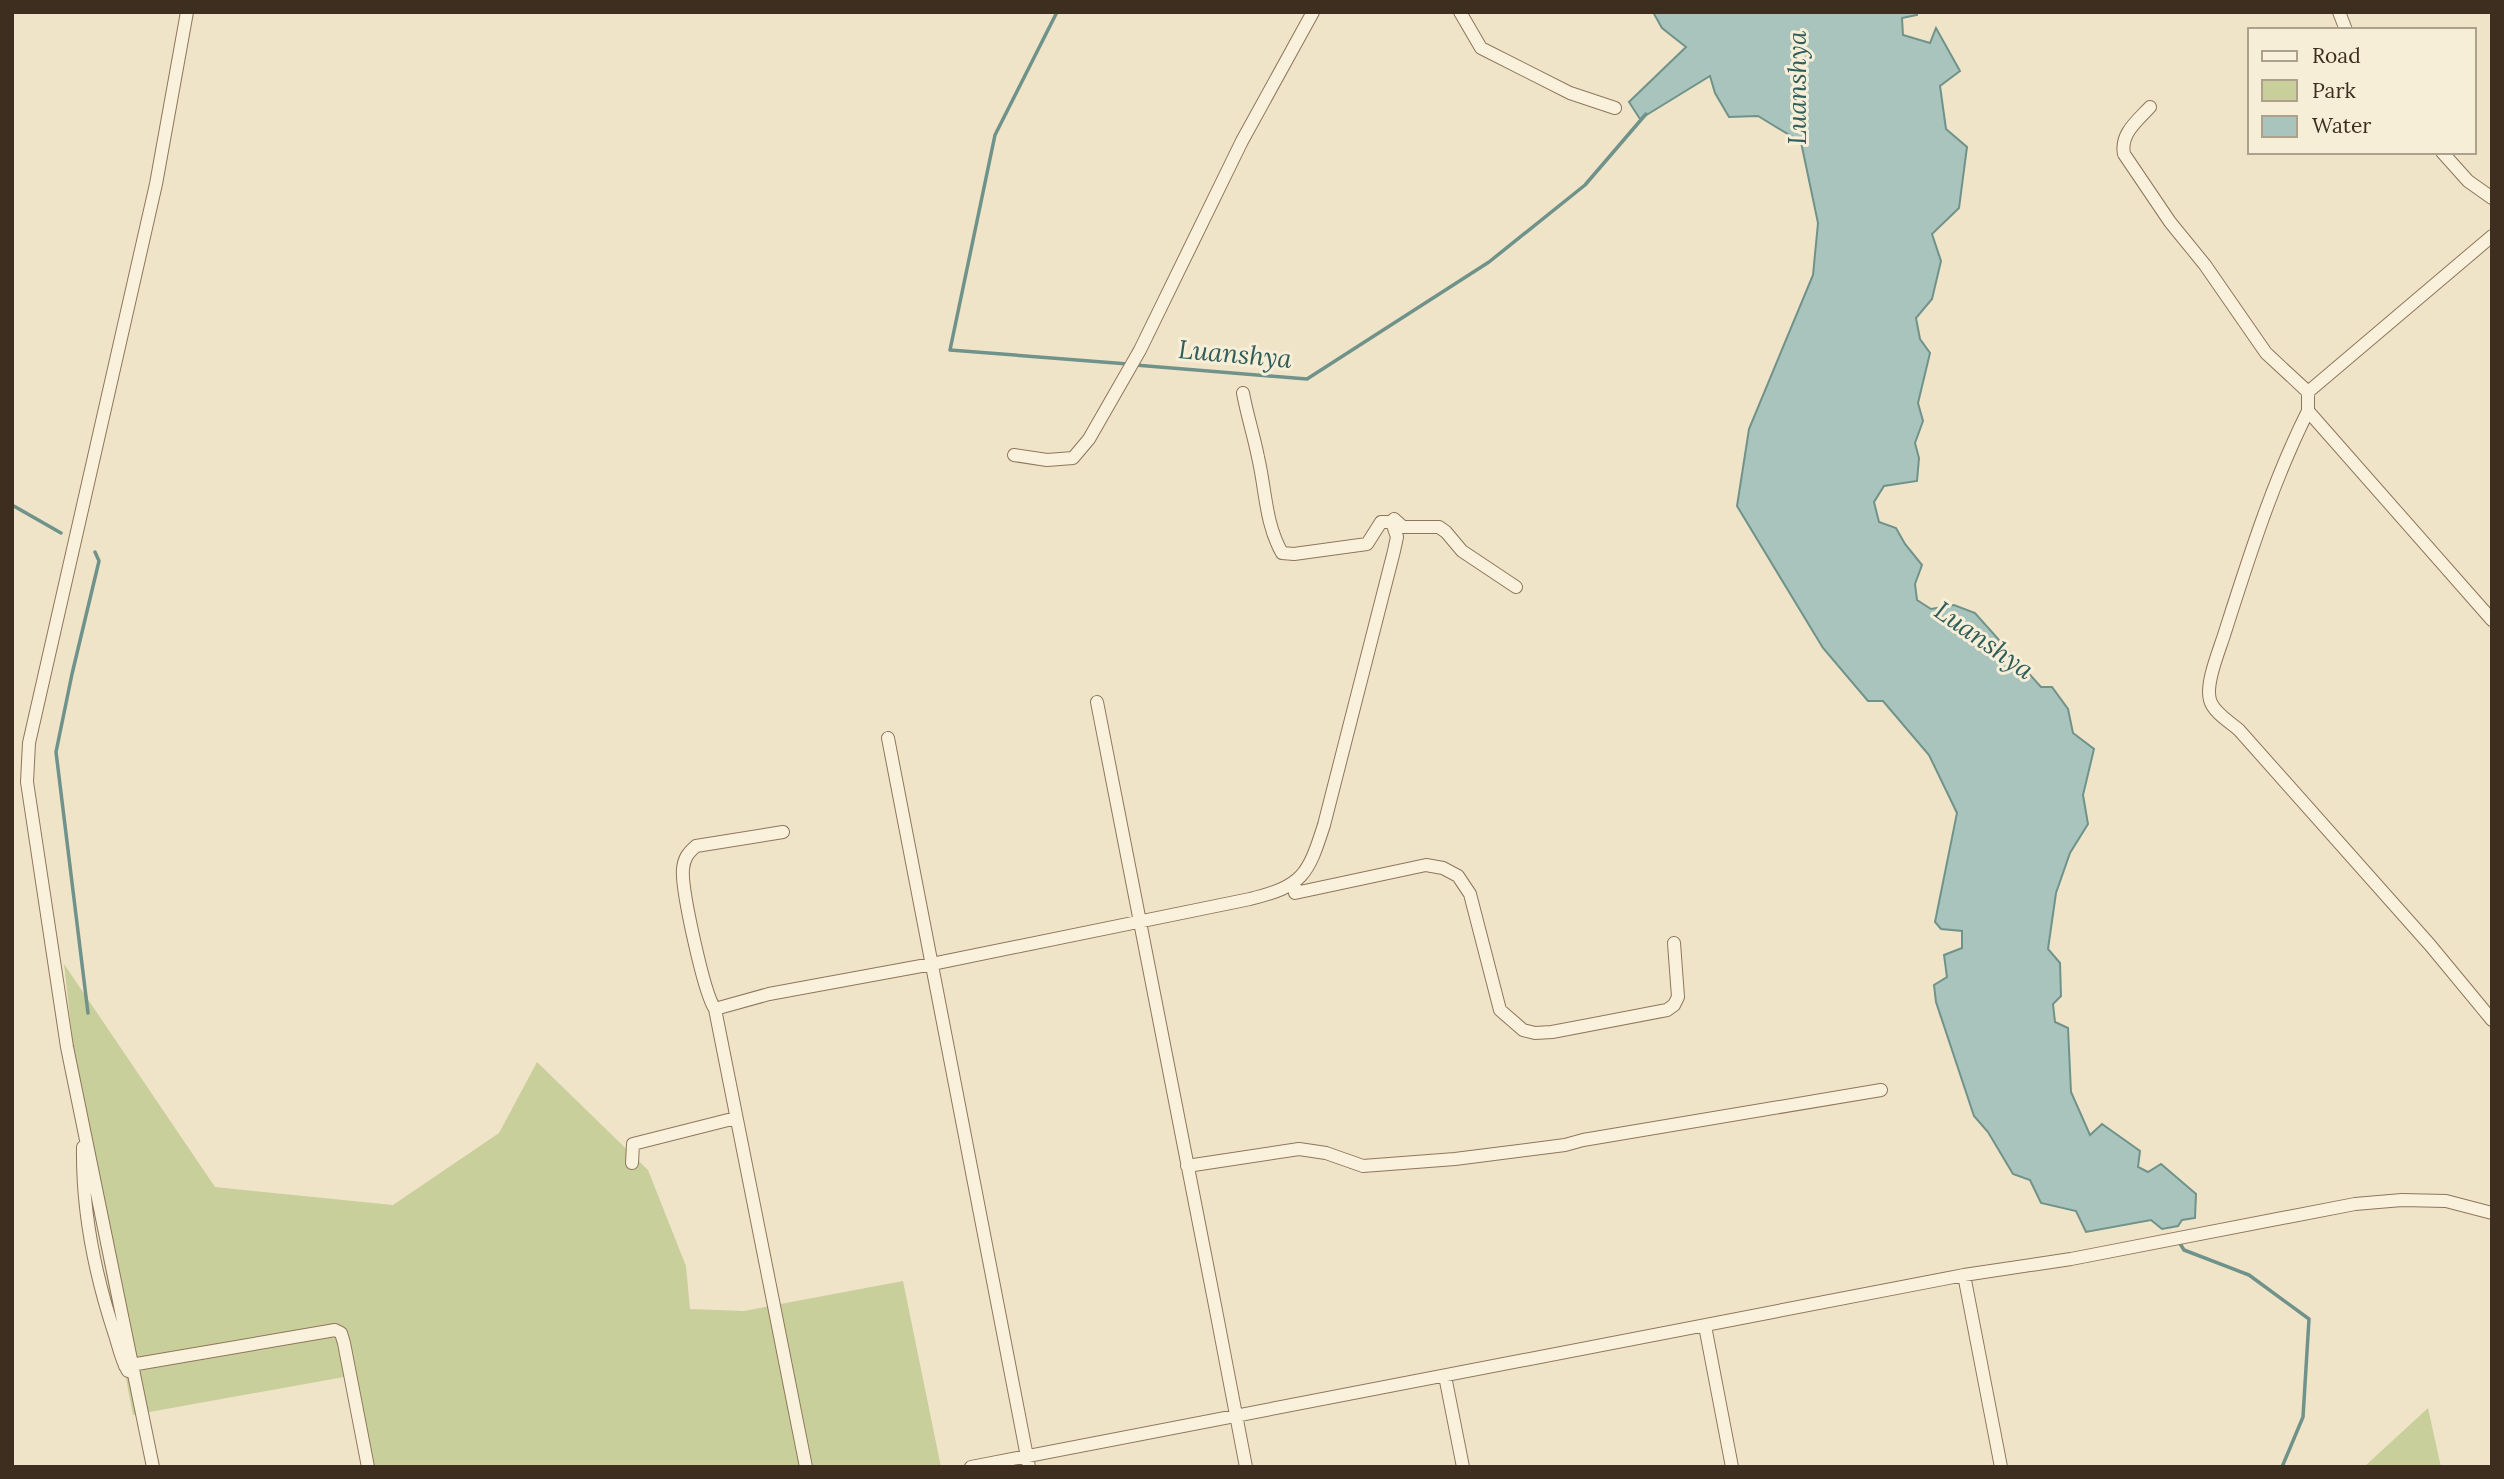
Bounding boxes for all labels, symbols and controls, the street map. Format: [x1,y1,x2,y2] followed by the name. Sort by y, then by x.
[2248,28,2476,154] legend
[1780,30,1813,145] water label: Luanshya
[2312,42,2361,69] text: Road
[2312,77,2356,104] text: Park
[2312,112,2371,139] text: Water
[1177,332,1294,375] water label: Luanshya
[1928,593,2041,686] water label: Luanshya

